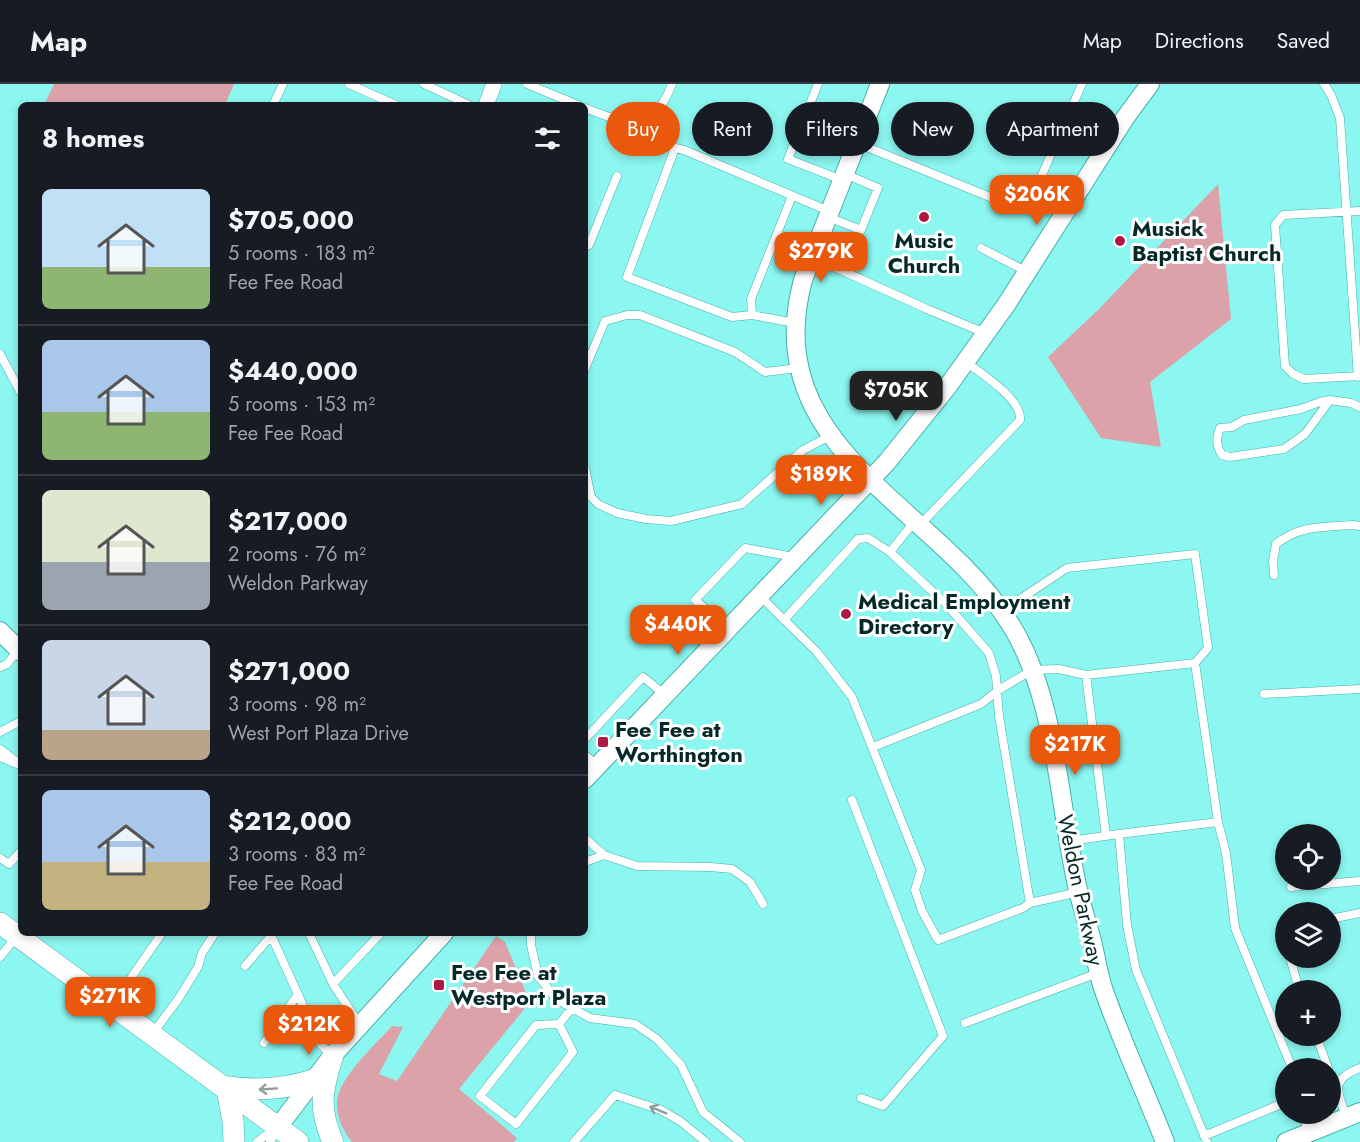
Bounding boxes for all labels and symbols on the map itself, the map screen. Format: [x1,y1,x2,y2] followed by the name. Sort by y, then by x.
[995,175,1079,226] pin: $206K
[917,210,931,224] marker: Music Church
[1132,212,1281,269] place label: Musick Baptist Church
[888,224,960,281] place label: Music Church
[779,232,863,283] pin: $279K
[1113,234,1127,248] marker: Musick Baptist Church
[854,371,938,422] pin: $705K
[779,455,863,506] pin: $189K
[858,585,1070,642] place label: Medical Employment Directory
[636,605,720,656] pin: $440K
[839,607,853,621] marker: Medical Employment Directory
[615,713,743,770] place label: Fee Fee at Worthington
[1033,725,1117,776] pin: $217K
[596,735,610,749] marker: Fee Fee at Worthington
[1049,811,1113,969] street label: Weldon Parkway
[451,956,606,1013] place label: Fee Fee at Westport Plaza
[68,977,152,1028] pin: $271K
[432,978,446,992] marker: Fee Fee at Westport Plaza
[267,1005,351,1056] pin: $212K
[259,1083,279,1094] one-way arrow
[649,1104,668,1115] one-way arrow

